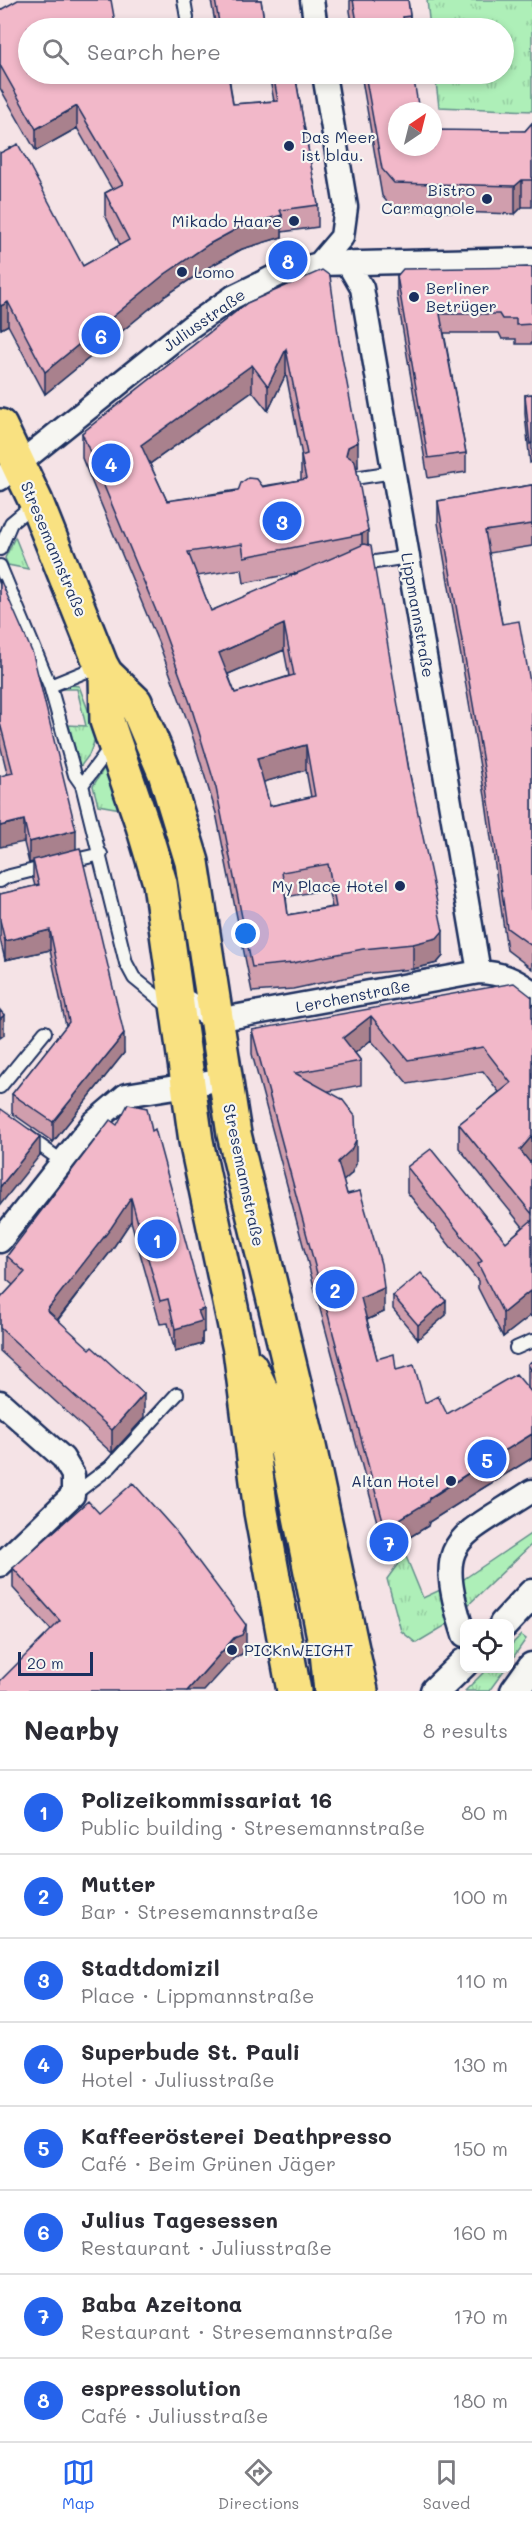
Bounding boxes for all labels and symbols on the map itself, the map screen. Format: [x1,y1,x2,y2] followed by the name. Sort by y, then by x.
[388,102,442,156] north arrow
[301,126,375,165] place label: Das Meer ist blau.
[282,139,296,153] marker: Das Meer ist blau.
[381,179,475,218] place label: Bistro Carmagnole
[480,192,494,206] marker: Bistro Carmagnole
[172,210,282,231] place label: Mikado Haare
[287,214,301,228] marker: Mikado Haare
[268,238,308,282] pin: 8
[194,261,234,282] place label: Lomo
[175,265,189,279] marker: Lomo
[426,277,497,316] place label: Berliner Betrüger
[158,284,249,356] street label: Juliusstraße
[407,290,421,304] marker: Berliner Betrüger
[82,312,120,358] pin: 6
[92,440,130,486] pin: 4
[16,478,92,620] street label: Stresemannstraße
[262,498,302,544] pin: 3
[397,551,440,679] street label: Lippmannstraße
[272,875,388,896] place label: My Place Hotel
[393,879,407,893] marker: My Place Hotel
[231,919,260,948] your location
[294,974,412,1017] street label: Lerchenstraße
[219,1102,270,1248] street label: Stresemannstraße
[138,1216,176,1262] pin: 1
[316,1266,354,1312] pin: 2
[468,1436,506,1482] pin: 5
[351,1470,439,1491] place label: Altan Hotel
[444,1474,458,1488] marker: Altan Hotel
[370,1520,408,1564] pin: 7
[244,1639,353,1660] place label: PICKnWEIGHT
[225,1643,239,1657] marker: PICKnWEIGHT
[18,1649,93,1676] scale bar

